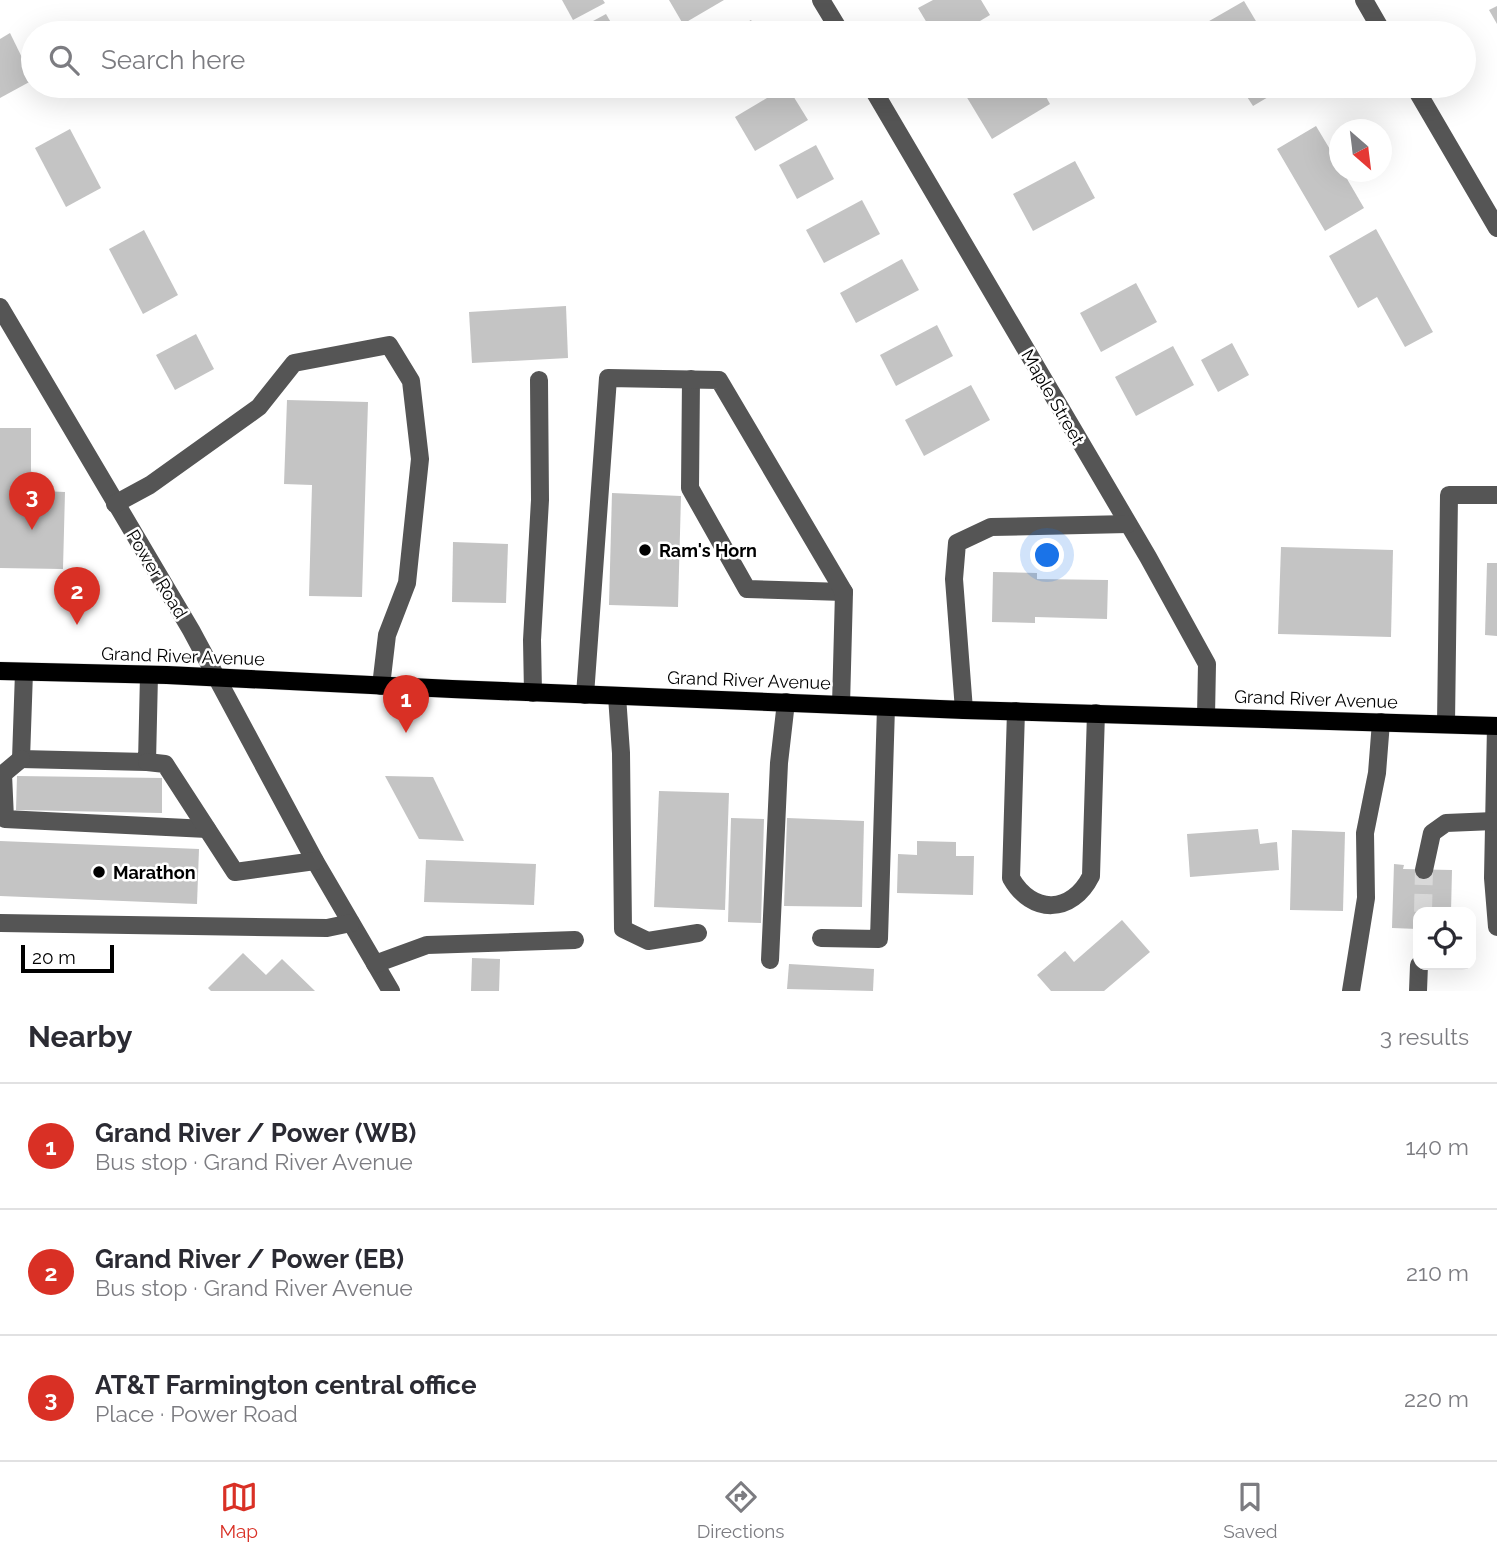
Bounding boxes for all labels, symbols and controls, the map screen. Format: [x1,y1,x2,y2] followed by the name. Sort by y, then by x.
[21,21,1476,98] search box
[45,41,83,79] icon: search
[101,45,245,75] text: Search here
[1329,119,1392,182] north arrow
[1017,346,1089,448] street label: Maple Street
[9,472,55,530] pin: 3
[122,526,192,622] street label: Power Road
[1030,538,1064,572] your location
[659,540,757,561] place label: Ram's Horn
[637,542,653,558] marker: Ram's Horn
[54,567,100,625] pin: 2
[101,643,266,669] street label: Grand River Avenue
[667,667,832,693] street label: Grand River Avenue
[383,675,429,733] pin: 1
[1234,686,1399,712] street label: Grand River Avenue
[113,862,196,883] place label: Marathon
[91,864,107,880] marker: Marathon
[1413,907,1476,970] map controls
[1413,907,1476,970] button: locate
[21,942,114,974] scale bar
[32,946,76,968] text: 20 m
[28,1019,132,1054] text: Nearby
[1380,1023,1469,1050] text: 3 results
[95,1118,416,1148] text: Grand River / Power (WB)
[45,1133,57,1160] text: 1
[1406,1133,1469,1160] text: 140 m
[95,1148,413,1175] text: Bus stop · Grand River Avenue
[95,1244,404,1274] text: Grand River / Power (EB)
[45,1259,57,1286] text: 2
[1406,1259,1469,1286] text: 210 m
[95,1274,413,1301] text: Bus stop · Grand River Avenue
[95,1370,476,1400] text: AT&T Farmington central office
[45,1385,57,1412] text: 3
[1404,1385,1469,1412] text: 220 m
[95,1400,298,1427] text: Place · Power Road
[219,1478,258,1542] tab: Map
[697,1478,785,1542] tab: Directions
[1223,1478,1278,1542] tab: Saved

